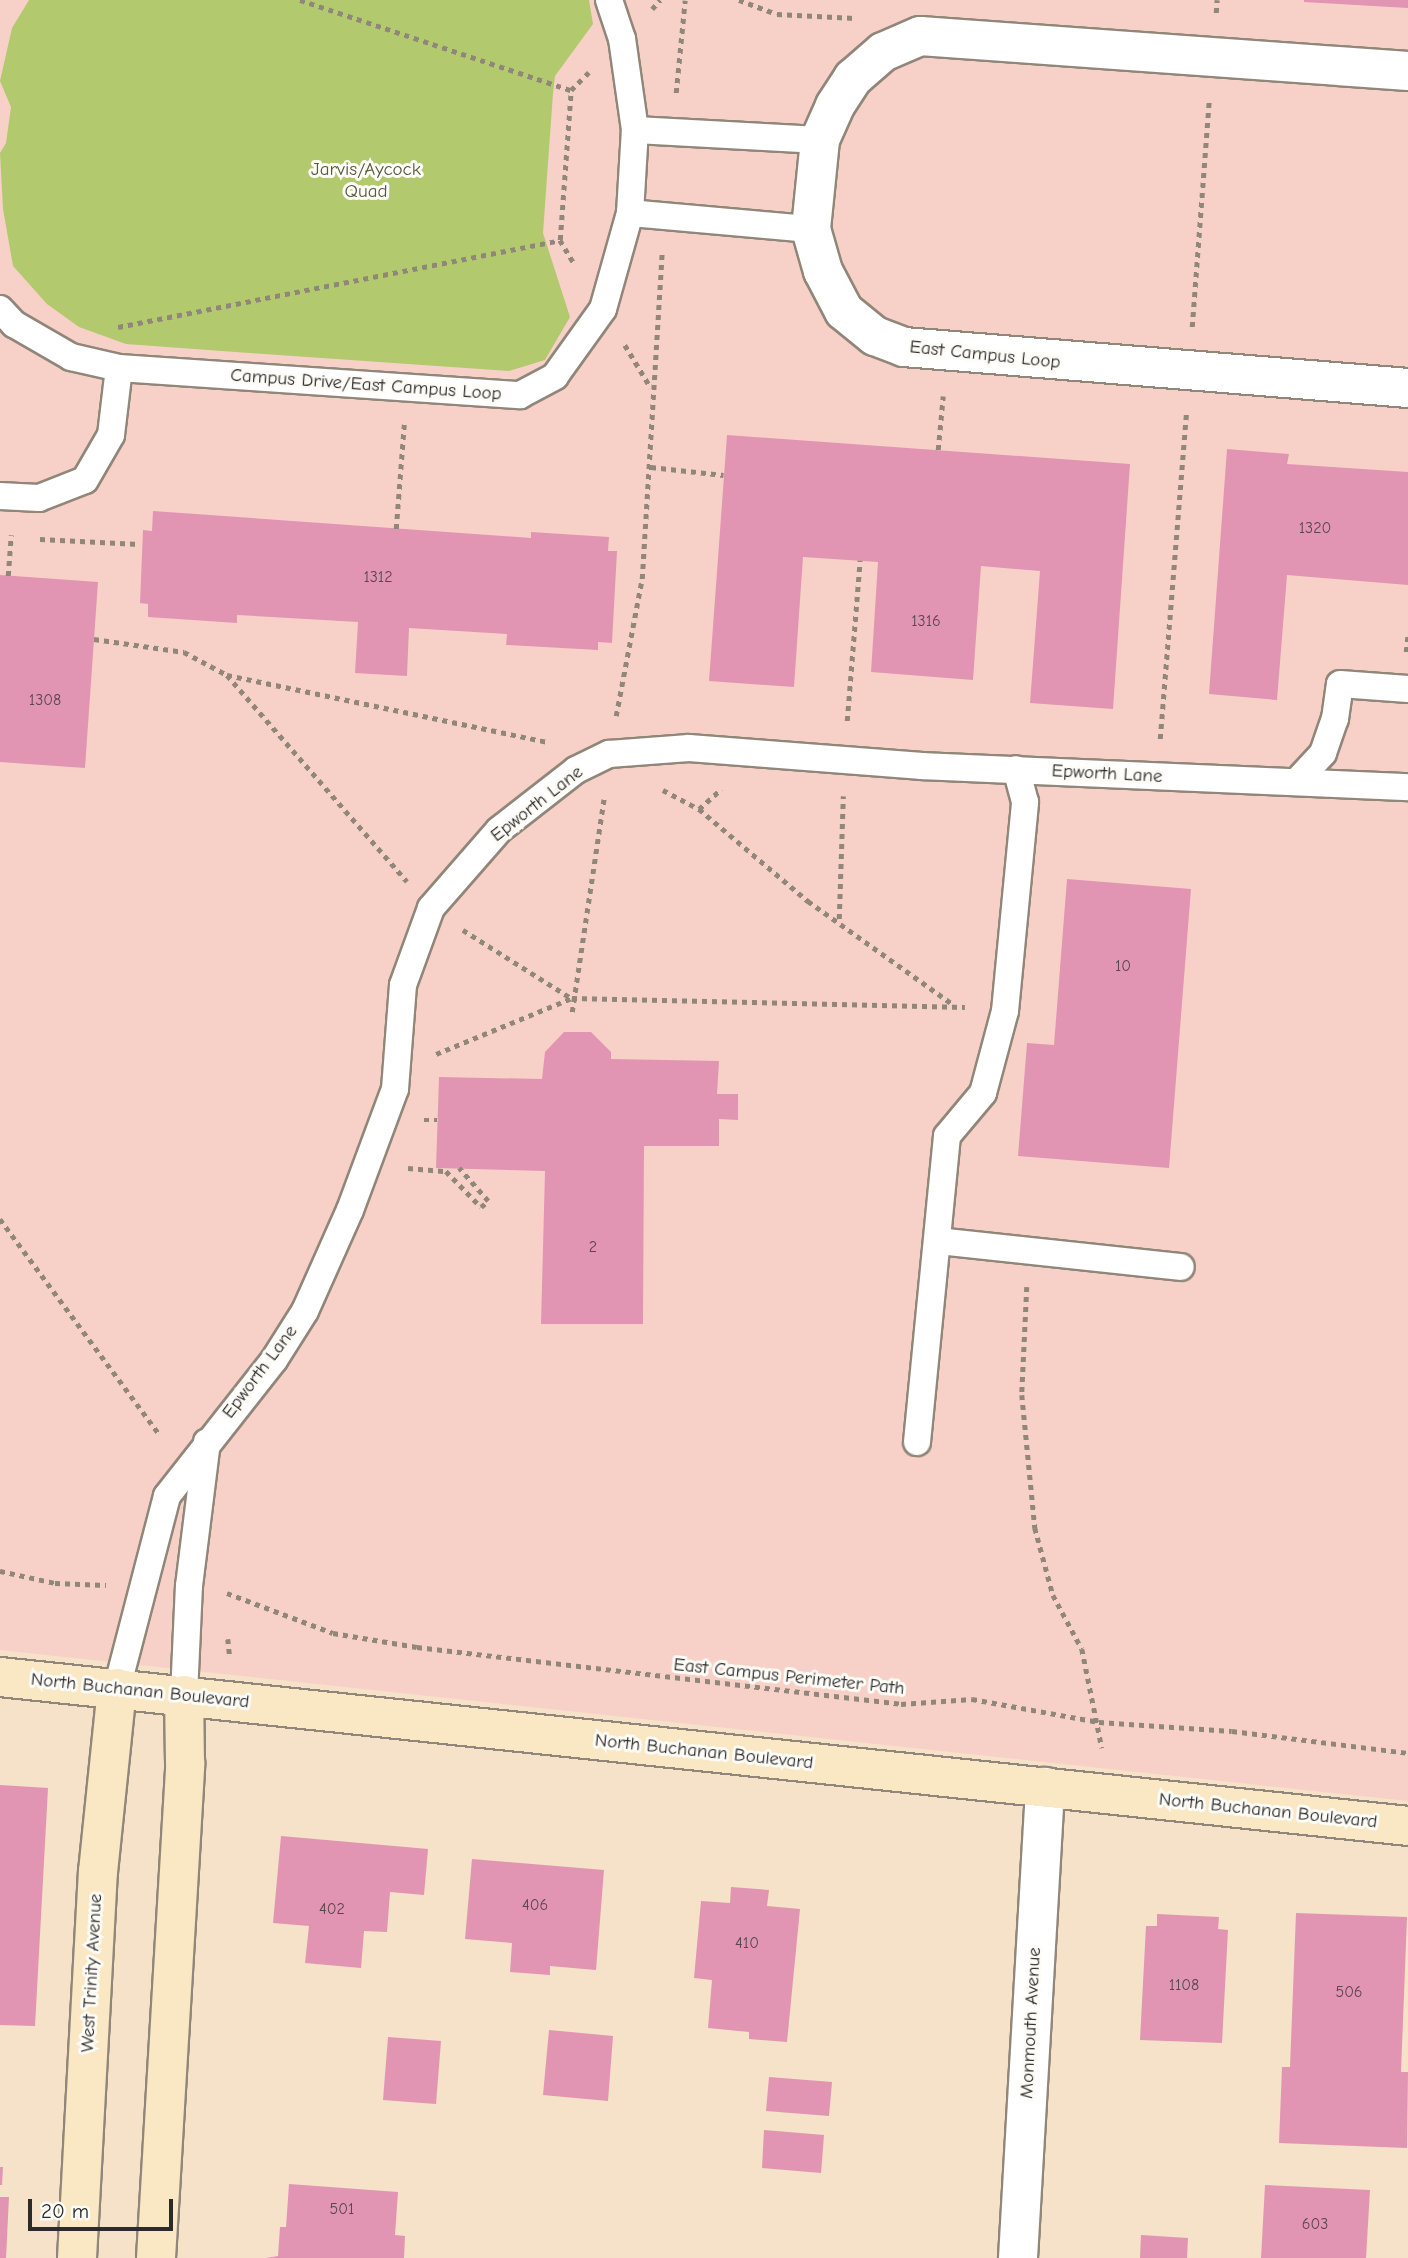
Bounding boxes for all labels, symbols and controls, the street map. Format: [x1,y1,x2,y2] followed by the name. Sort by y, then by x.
[311,159,421,203] park label: Jarvis/Aycock Quad
[908,336,1062,374] street label: East Campus Loop
[230,364,502,406] street label: Campus Drive/East Campus Loop
[1299,518,1331,538] house number: 1320
[363,567,393,587] house number: 1312
[911,611,941,631] house number: 1316
[29,690,61,710] house number: 1308
[1051,760,1163,788] street label: Epworth Lane
[486,761,588,847] street label: Epworth Lane
[1115,956,1131,976] house number: 10
[589,1237,597,1257] house number: 2
[218,1321,302,1423] street label: Epworth Lane
[672,1654,906,1700] street label: East Campus Perimeter Path
[30,1668,250,1714] street label: North Buchanan Boulevard
[594,1729,814,1775] street label: North Buchanan Boulevard
[1158,1788,1378,1834] street label: North Buchanan Boulevard
[76,1893,108,2053] street label: West Trinity Avenue
[522,1895,548,1915] house number: 406
[319,1899,345,1919] house number: 402
[735,1933,759,1953] house number: 410
[1016,1947,1046,2099] street label: Monmouth Avenue
[1169,1975,1199,1995] house number: 1108
[1335,1982,1363,2002] house number: 506
[32,2184,177,2228] scale bar
[41,2199,89,2223] text: 20 m
[330,2199,354,2219] house number: 501
[1302,2214,1328,2234] house number: 603

